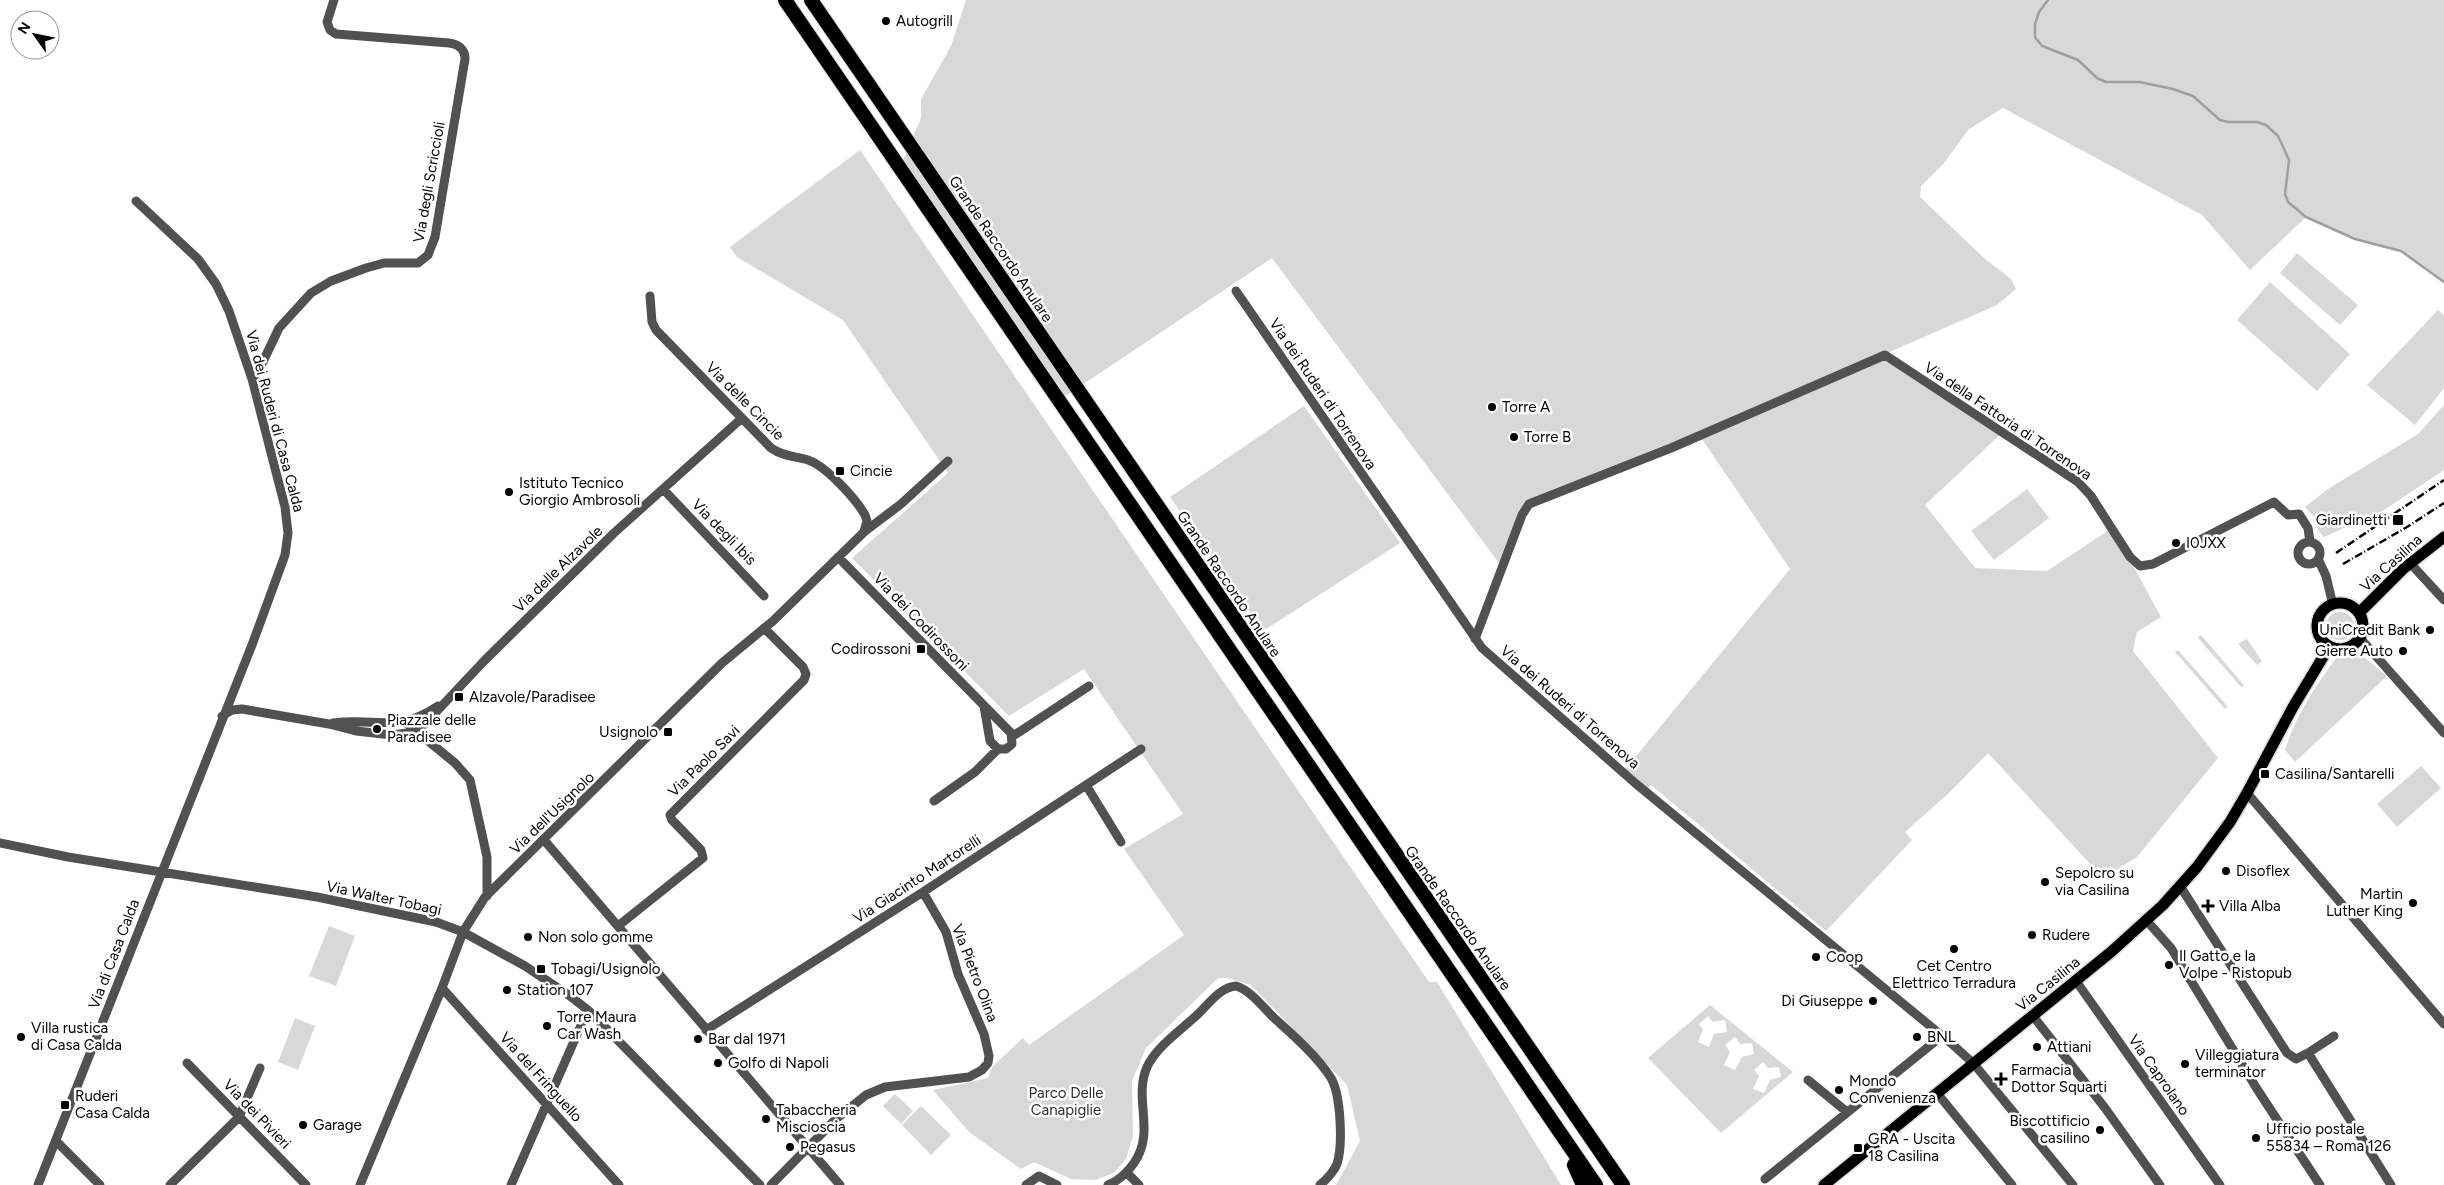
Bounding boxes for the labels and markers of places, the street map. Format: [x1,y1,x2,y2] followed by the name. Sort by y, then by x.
[896,12,953,30] place label: Autogrill
[880,15,892,27] marker: Autogrill
[1502,398,1550,416] place label: Torre A
[1486,401,1498,413] marker: Torre A
[1524,428,1571,446] place label: Torre B
[1508,431,1520,443] marker: Torre B
[850,462,892,480] place label: Cincie
[834,465,846,477] marker: Cincie
[519,474,640,509] place label: Istituto Tecnico Giorgio Ambrosoli
[503,486,515,498] marker: Istituto Tecnico Giorgio Ambrosoli
[2316,511,2387,529] place label: Giardinetti
[2391,513,2405,527] marker: Giardinetti
[2186,534,2227,552] place label: I0JXX
[2170,537,2182,549] marker: I0JXX
[2319,621,2421,639] place label: UniCredit Bank
[2424,624,2436,636] marker: UniCredit Bank
[831,640,911,658] place label: Codirossoni
[2315,642,2393,660] place label: Gierre Auto
[915,643,927,655] marker: Codirossoni
[2397,645,2409,657] marker: Gierre Auto
[469,688,596,706] place label: Alzavole/Paradisee
[453,691,465,703] marker: Alzavole/Paradisee
[387,711,476,746] place label: Piazzale delle Paradisee
[371,723,383,735] marker: Piazzale delle Paradisee
[599,723,658,741] place label: Usignolo
[662,726,674,738] marker: Usignolo
[2275,765,2394,783] place label: Casilina/Santarelli
[2259,768,2271,780] marker: Casilina/Santarelli
[2236,862,2290,880] place label: Disoflex
[2055,864,2134,899] place label: Sepolcro su via Casilina
[2220,865,2232,877] marker: Disoflex
[2039,876,2051,888] marker: Sepolcro su via Casilina
[2326,885,2403,920] place label: Martin Luther King
[2219,897,2281,915] place label: Villa Alba
[2407,897,2419,909] marker: Martin Luther King
[2201,899,2215,913] marker: Villa Alba
[2042,926,2090,944] place label: Rudere
[538,928,653,946] place label: Non solo gomme
[2026,929,2038,941] marker: Rudere
[522,931,534,943] marker: Non solo gomme
[1948,943,1960,955] marker: Cet Centro Elettrico Terradura
[2179,947,2292,982] place label: Il Gatto e la Volpe - Ristopub
[1826,948,1863,966] place label: Coop
[1810,951,1822,963] marker: Coop
[1892,957,2016,992] place label: Cet Centro Elettrico Terradura
[2163,959,2175,971] marker: Il Gatto e la Volpe - Ristopub
[551,960,661,978] place label: Tobagi/Usignolo
[535,963,547,975] marker: Tobagi/Usignolo
[517,981,593,999] place label: Station 107
[501,984,513,996] marker: Station 107
[1781,992,1863,1010] place label: Di Giuseppe
[1867,995,1879,1007] marker: Di Giuseppe
[557,1008,637,1043] place label: Torre Maura Car Wash
[31,1019,122,1054] place label: Villa rustica di Casa Calda
[541,1020,553,1032] marker: Torre Maura Car Wash
[1927,1028,1956,1046] place label: BNL
[708,1030,786,1048] place label: Bar dal 1971
[15,1031,27,1043] marker: Villa rustica di Casa Calda
[1911,1031,1923,1043] marker: BNL
[692,1033,704,1045] marker: Bar dal 1971
[2047,1038,2091,1056] place label: Attiani
[2031,1041,2043,1053] marker: Attiani
[2195,1046,2279,1081] place label: Villeggiatura terminator
[728,1054,829,1072] place label: Golfo di Napoli
[712,1057,724,1069] marker: Golfo di Napoli
[2179,1058,2191,1070] marker: Villeggiatura terminator
[2011,1061,2107,1096] place label: Farmacia Dottor Squarti
[1849,1072,1936,1107] place label: Mondo Convenienza
[1995,1073,2007,1085] marker: Farmacia Dottor Squarti
[1833,1084,1845,1096] marker: Mondo Convenienza
[75,1087,150,1122] place label: Ruderi Casa Calda
[59,1099,71,1111] marker: Ruderi Casa Calda
[776,1101,856,1136] place label: Tabaccheria Miscioscia
[2009,1112,2090,1147] place label: Biscottificio casilino
[760,1113,772,1125] marker: Tabaccheria Miscioscia
[313,1116,362,1134] place label: Garage
[297,1119,309,1131] marker: Garage
[2266,1120,2391,1155] place label: Ufficio postale 55834 – Roma 126
[2094,1124,2106,1136] marker: Biscottificio casilino
[1868,1130,1955,1165] place label: GRA - Uscita 18 Casilina
[2250,1132,2262,1144] marker: Ufficio postale 55834 – Roma 126
[800,1138,856,1156] place label: Pegasus
[784,1141,796,1153] marker: Pegasus
[1852,1142,1864,1154] marker: GRA - Uscita 18 Casilina

